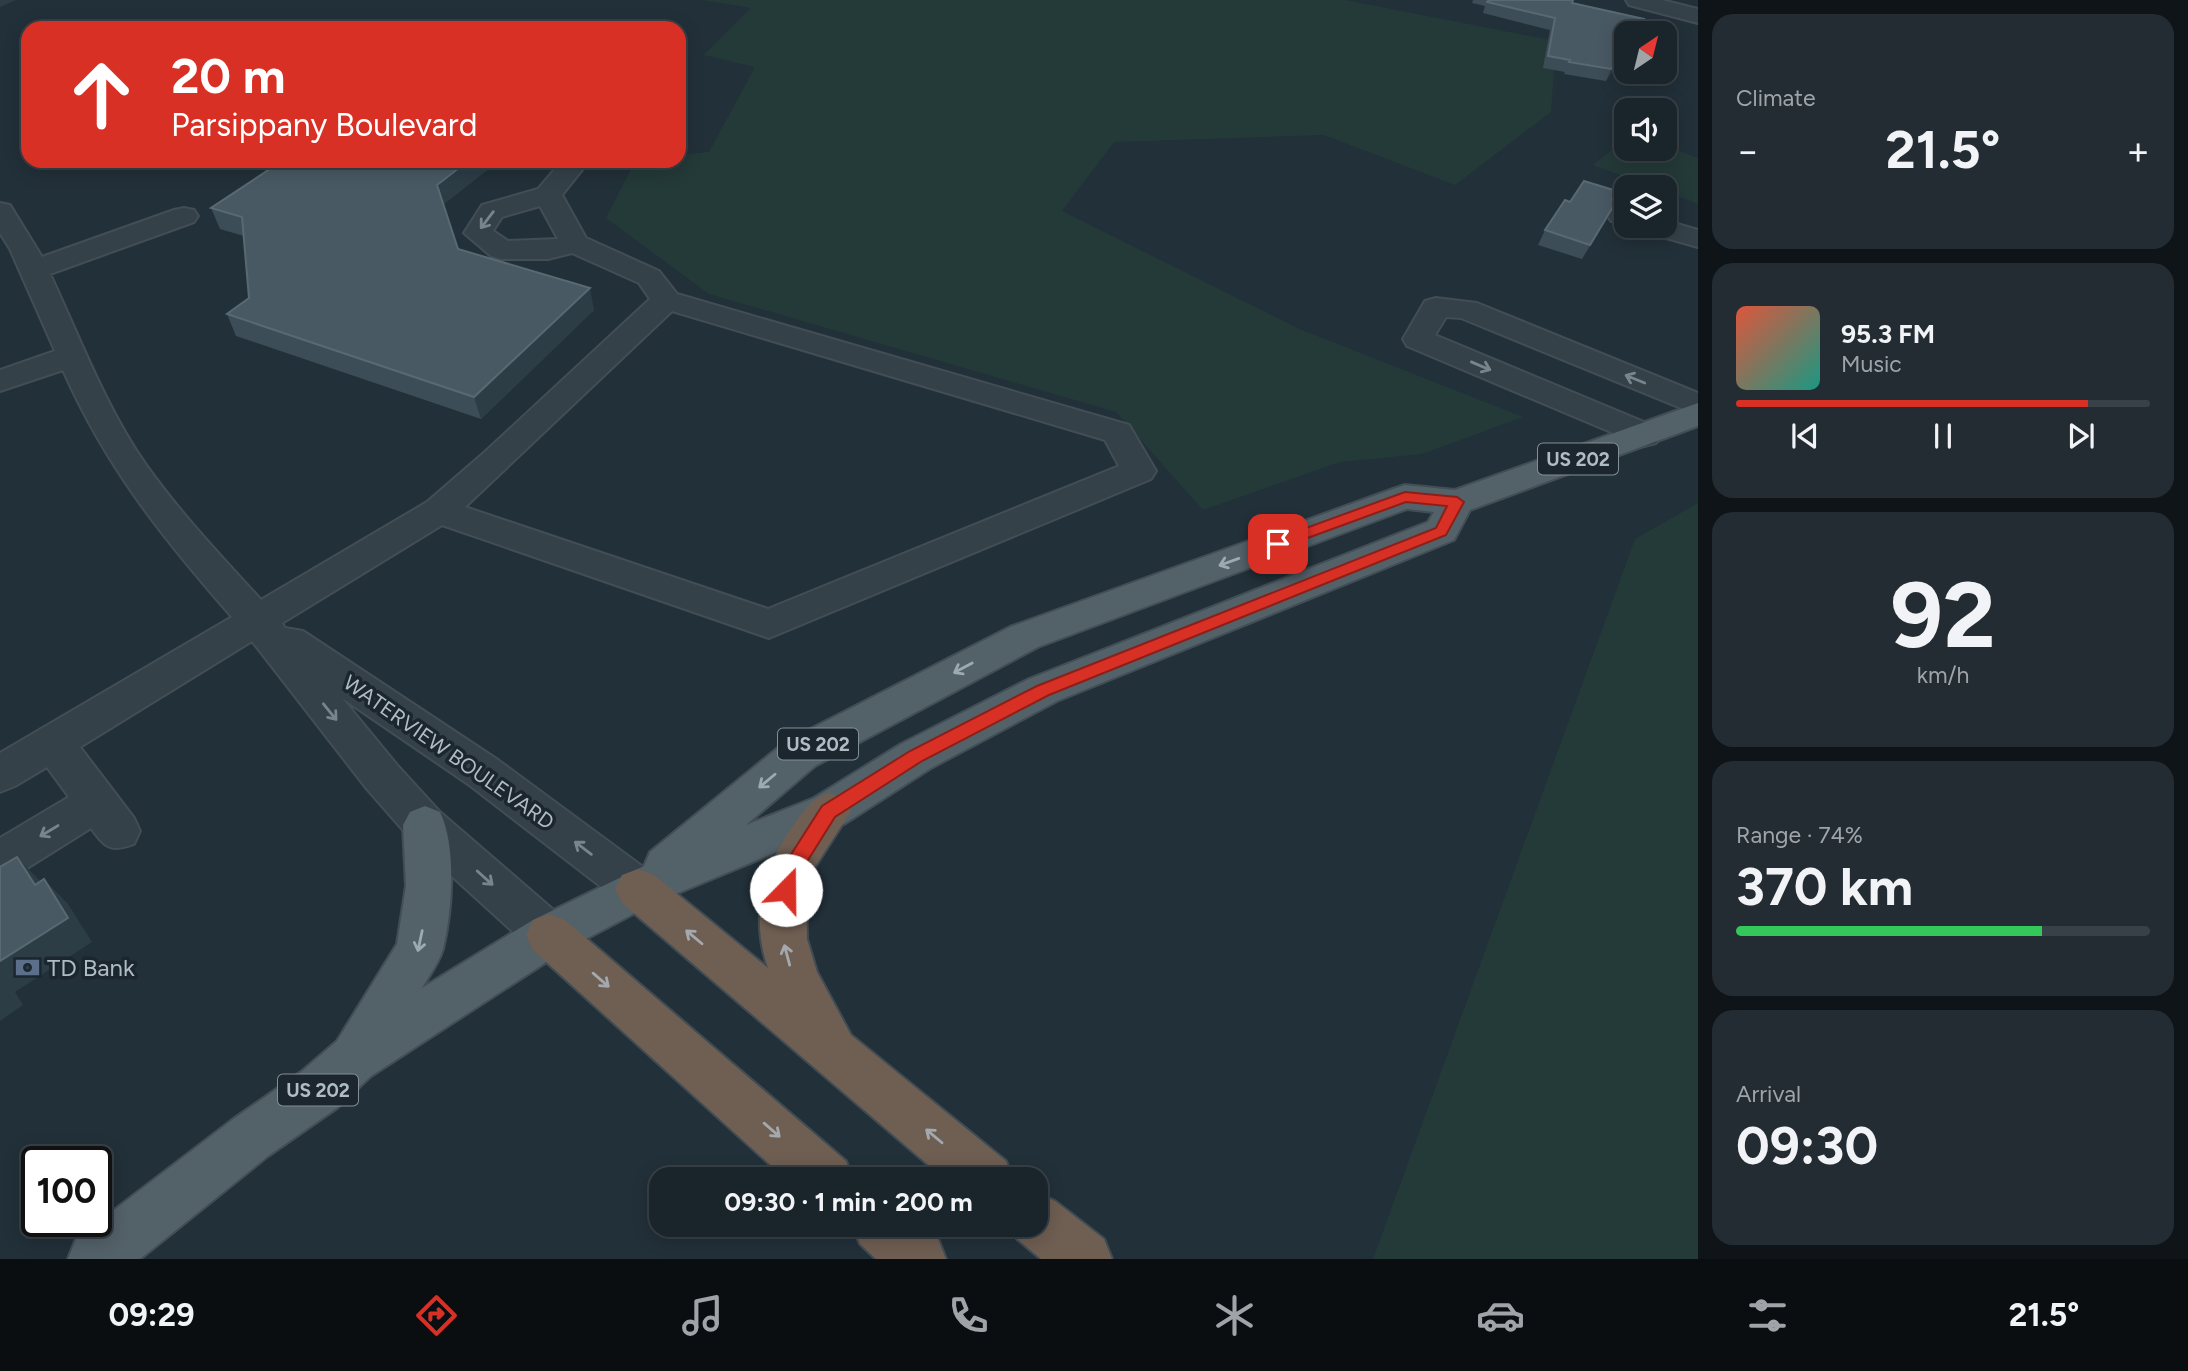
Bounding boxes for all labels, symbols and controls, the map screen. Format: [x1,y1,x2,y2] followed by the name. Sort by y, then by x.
[1614,21,1676,84] north arrow
[1614,21,1677,238] map controls
[171,46,286,105] text: 20 m
[56,49,147,140] icon: ahead
[1736,84,1815,112] text: Climate
[1614,98,1677,161] button: sound
[171,106,477,144] text: Parsippany Boulevard
[1886,119,2000,181] text: 21.5°
[1736,128,1760,174] text: −
[2126,128,2150,174] text: +
[1614,175,1677,238] button: layers
[480,211,495,230] one-way arrow
[1841,318,1935,350] text: 95.3 FM
[1841,350,1902,378] text: Music
[1470,360,1491,373] one-way arrow
[1625,371,1646,384] one-way arrow
[1786,417,1824,455] icon: previous
[1924,417,1962,455] icon: pause
[2062,417,2100,455] icon: next
[1538,444,1618,474] road number: US 202
[1248,514,1308,574] pin
[1259,525,1297,563] icon: arrive
[1218,556,1240,569] one-way arrow
[1890,561,1996,670] text: 92
[1917,661,1969,689] text: km/h
[953,662,974,676] one-way arrow
[339,670,559,834] street label: WATERVIEW BOULEVARD
[322,702,338,720] one-way arrow
[778,729,858,760] road number: US 202
[758,774,776,789] one-way arrow
[1736,821,1863,849] text: Range · 74%
[39,825,59,839] one-way arrow
[575,840,593,855] one-way arrow
[749,853,823,927] position arrow
[1736,856,1913,918] text: 370 km
[475,870,493,886] one-way arrow
[412,929,426,952] one-way arrow
[686,929,704,944] one-way arrow
[780,944,793,967] one-way arrow
[13,953,41,981] bank icon: TD Bank
[47,953,135,982] place label: TD Bank
[591,972,609,988] one-way arrow
[278,1074,358,1106] road number: US 202
[1736,1080,1801,1108] text: Arrival
[1736,1115,1878,1177] text: 09:30
[762,1122,780,1138] one-way arrow
[926,1128,944,1144] one-way arrow
[21,1146,112,1237] speed limit sign: 100
[724,1186,973,1218] text: 09:30 · 1 min · 200 m
[412,1291,461,1340] icon: directions
[678,1291,727,1340] icon: music
[944,1291,993,1340] icon: phone
[1210,1291,1259,1340] icon: climate
[1476,1291,1525,1340] icon: car
[1743,1291,1792,1340] icon: filters
[109,1296,195,1334] text: 09:29
[2009,1296,2079,1334] text: 21.5°

